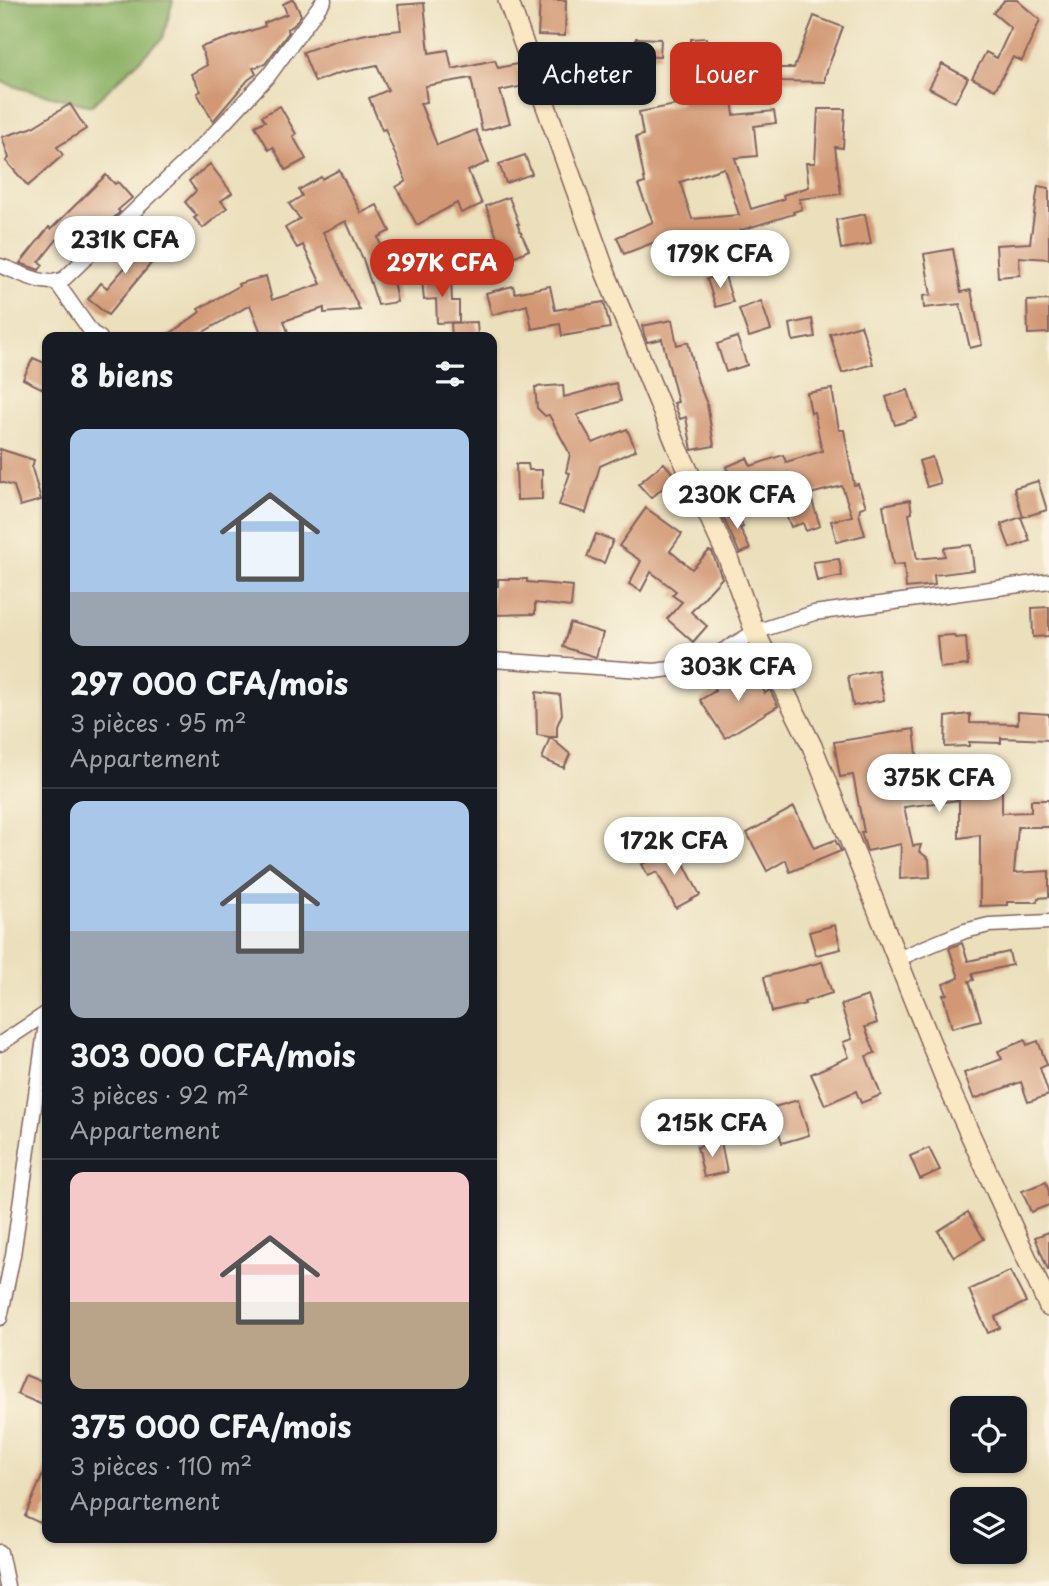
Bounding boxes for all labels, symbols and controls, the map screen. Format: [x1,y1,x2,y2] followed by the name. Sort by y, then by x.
[518,42,656,105] chip: Acheter
[670,42,782,105] chip: Louer
[53,216,197,276] pin: 231K CFA
[70,221,180,256] text: 231K CFA
[648,230,792,290] pin: 179K CFA
[667,235,773,270] text: 179K CFA
[370,240,514,299] pin: 297K CFA
[386,244,498,279] text: 297K CFA
[70,352,173,397] text: 8 biens
[431,355,469,393] icon: filters
[665,472,809,531] pin: 230K CFA
[207,474,333,600] icon: home
[678,476,796,511] text: 230K CFA
[666,644,810,703] pin: 303K CFA
[680,648,796,683] text: 303K CFA
[70,660,348,705] text: 297 000 CFA/mois
[70,705,247,740] text: 3 pièces · 95 m²
[70,740,220,775] text: Appartement
[867,754,1011,814] pin: 375K CFA
[883,759,995,794] text: 375K CFA
[602,818,746,877] pin: 172K CFA
[620,822,728,857] text: 172K CFA
[207,846,333,972] icon: home
[70,1032,356,1077] text: 303 000 CFA/mois
[70,1077,249,1112] text: 3 pièces · 92 m²
[640,1100,784,1159] pin: 215K CFA
[657,1104,767,1139] text: 215K CFA
[70,1112,220,1147] text: Appartement
[207,1217,333,1343] icon: home
[950,1396,1027,1564] map controls
[950,1396,1027,1473] button: locate
[70,1403,352,1448] text: 375 000 CFA/mois
[70,1448,252,1483] text: 3 pièces · 110 m²
[70,1483,220,1518] text: Appartement
[950,1487,1027,1564] button: layers

